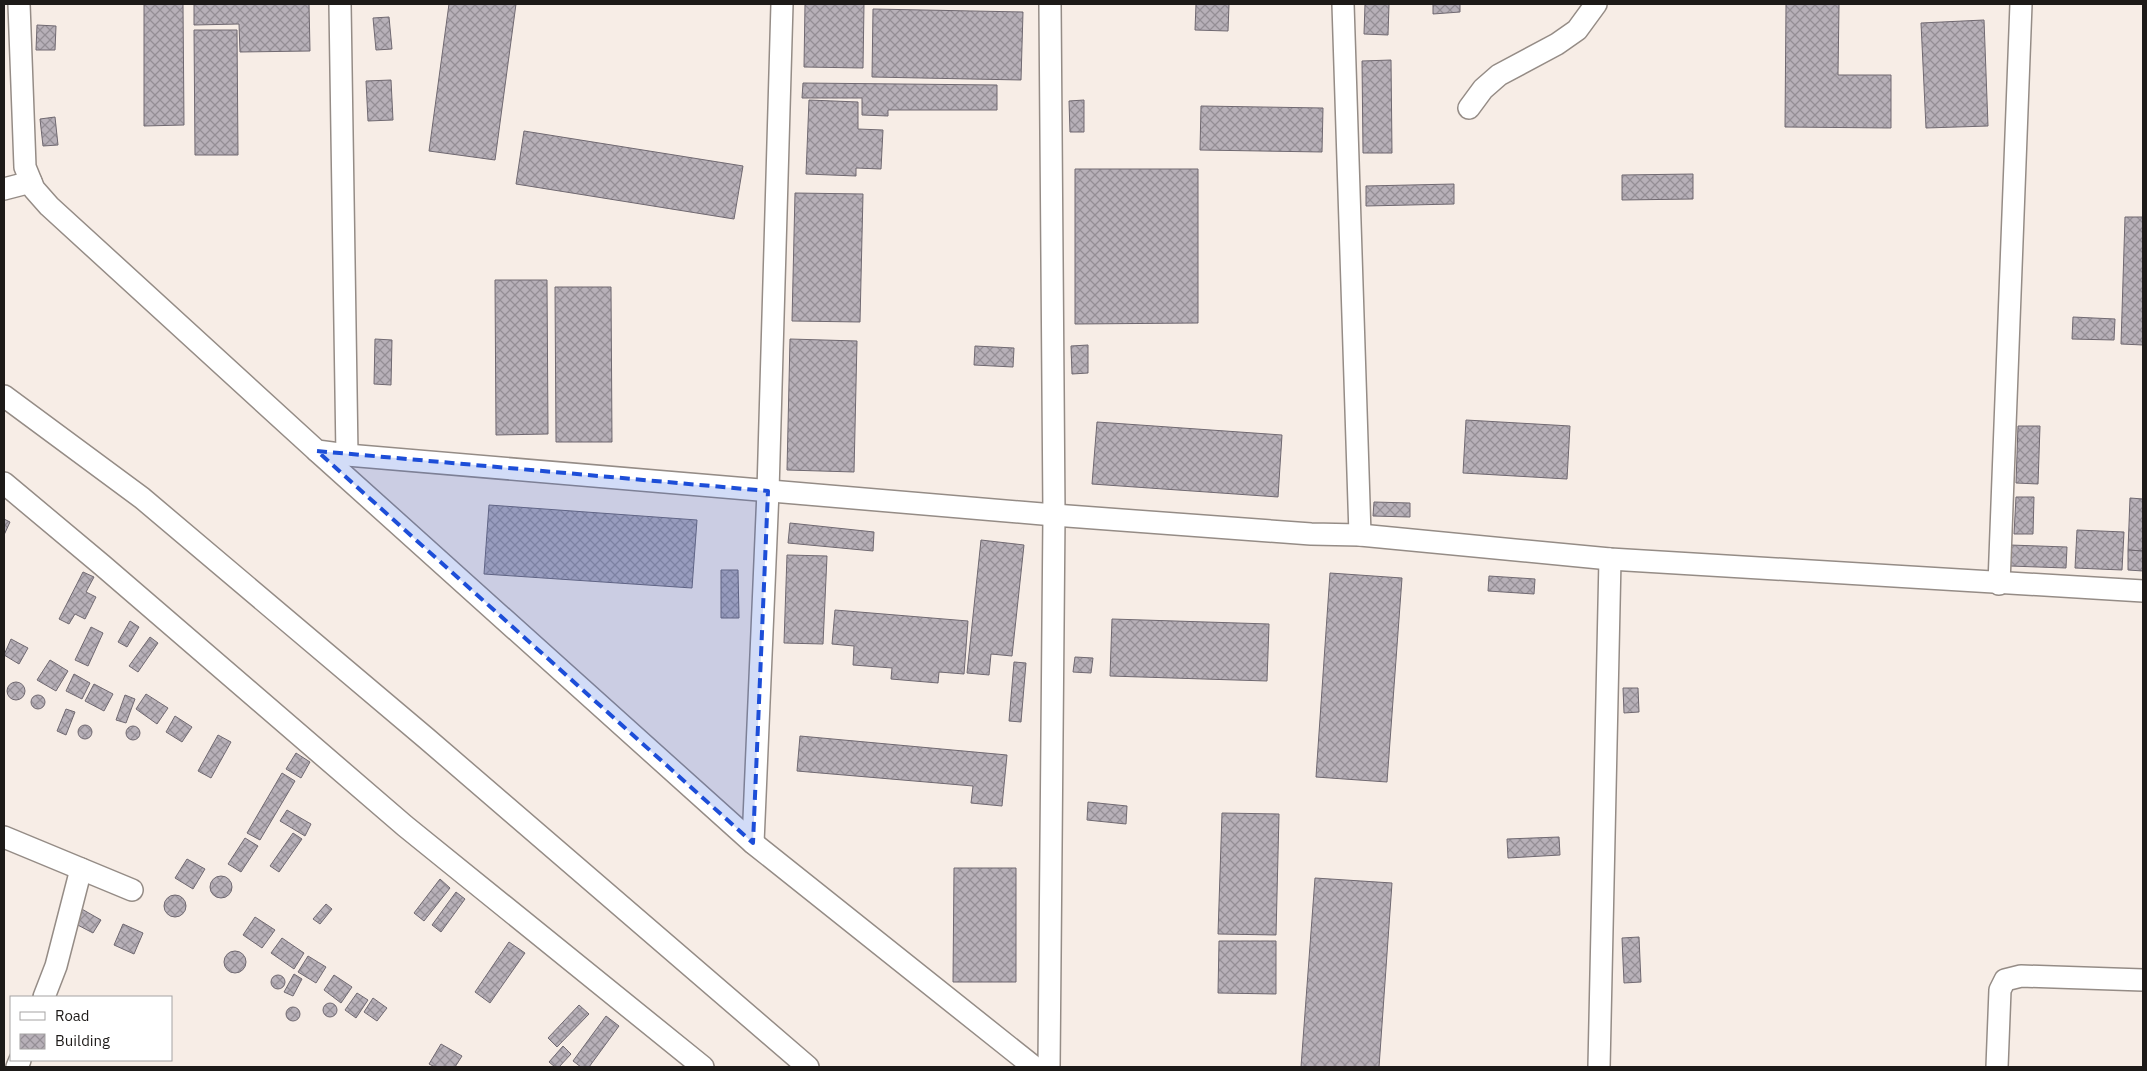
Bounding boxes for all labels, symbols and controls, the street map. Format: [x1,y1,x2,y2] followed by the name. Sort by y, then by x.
[10,996,172,1061] legend
[55,1006,90,1025] text: Road
[55,1031,110,1050] text: Building

